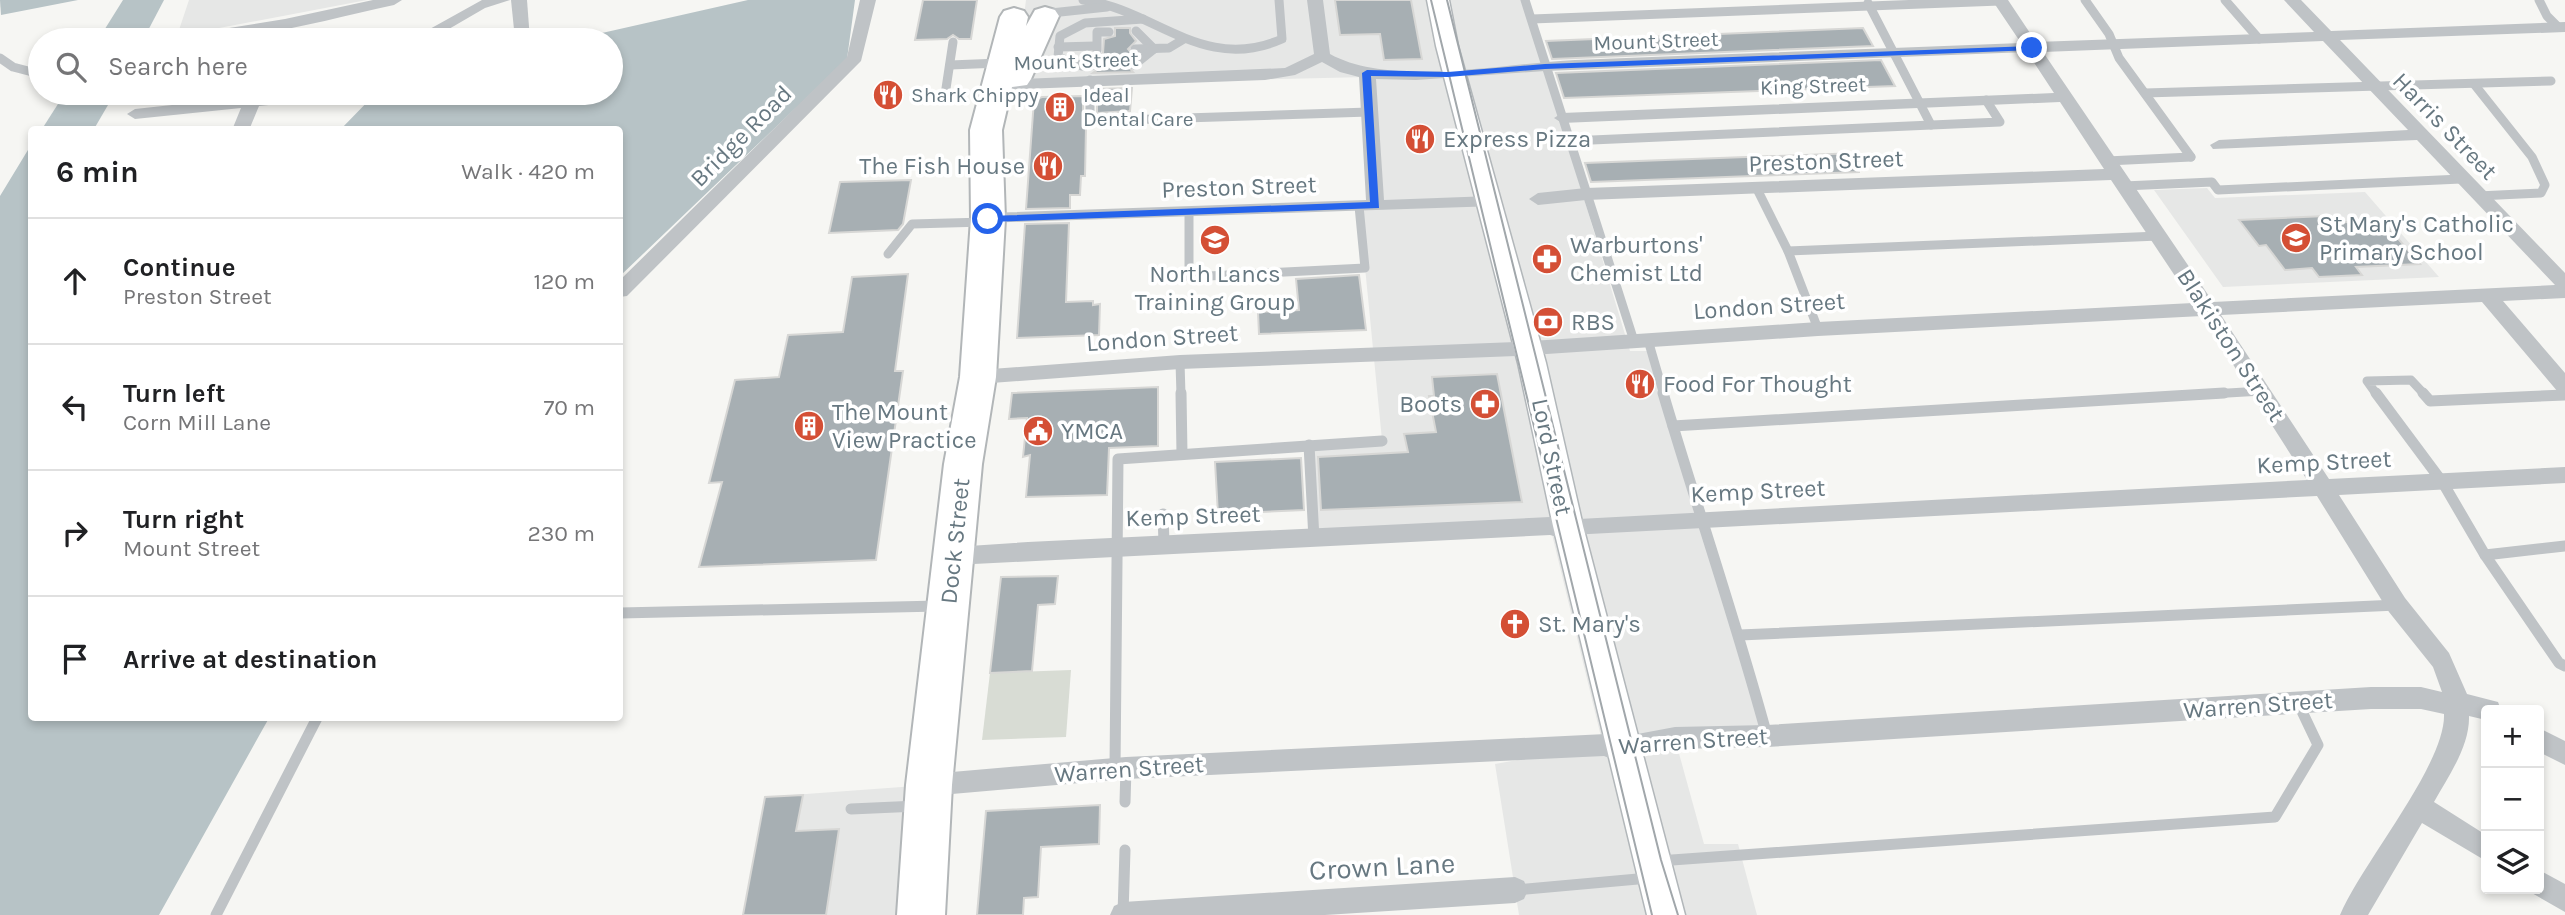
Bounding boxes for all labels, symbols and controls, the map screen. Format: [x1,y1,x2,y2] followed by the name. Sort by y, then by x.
[1593,27,1719,55] street label: Mount Street
[28,28,623,105] search box
[2016,32,2047,63] route end
[1013,47,1139,75] street label: Mount Street
[52,48,90,86] icon: search
[108,51,248,82] text: Search here
[2387,67,2503,185] street label: Harris Street
[1760,72,1867,100] street label: King Street
[871,78,905,112] restaurant icon: Shark Chippy
[685,80,797,192] street label: Bridge Road
[911,83,1039,107] place label: Shark Chippy
[1083,83,1193,131] place label: Ideal Dental Care
[1043,90,1077,124] building icon: Ideal Dental Care
[1403,122,1437,156] restaurant icon: Express Pizza
[1443,125,1591,153] place label: Express Pizza
[1748,144,1904,178] street label: Preston Street
[1031,149,1065,183] restaurant icon: The Fish House
[859,152,1025,180] place label: The Fish House
[56,154,139,190] text: 6 min
[461,158,595,185] text: Walk · 420 m
[1161,170,1317,204] street label: Preston Street
[972,203,1003,234] route start
[2319,210,2514,266] place label: St Mary's Catholic Primary School
[2279,221,2313,255] school or university icon: St Mary's Catholic Primary School
[1198,223,1232,257] school or university icon: North Lancs Training Group
[1570,231,1703,287] place label: Warburtons' Chemist Ltd
[1530,242,1564,276] pharmacy icon: Warburtons' Chemist Ltd
[123,252,235,283] text: Continue
[1135,260,1295,316] place label: North Lancs Training Group
[56,262,94,300] icon: ahead
[2171,263,2291,427] street label: Blakiston Street
[533,268,595,295] text: 120 m
[123,283,272,310] text: Preston Street
[1692,287,1846,325] street label: London Street
[1531,305,1565,339] bank icon: RBS
[1571,308,1615,336] place label: RBS
[1085,319,1239,357] street label: London Street
[1623,367,1657,401] restaurant icon: Food For Thought
[1663,370,1852,398] place label: Food For Thought
[123,378,225,409] text: Turn left
[1468,387,1502,421] pharmacy icon: Boots
[56,388,94,426] icon: left
[1399,390,1462,418] place label: Boots
[544,394,595,421] text: 70 m
[1526,396,1578,518] street label: Lord Street
[832,398,977,454] place label: The Mount View Practice
[123,409,271,436] text: Corn Mill Lane
[792,409,826,443] building icon: The Mount View Practice
[1021,414,1055,448] public building icon: YMCA
[1061,417,1123,445] place label: YMCA
[2256,444,2392,480] street label: Kemp Street
[1690,473,1826,509] street label: Kemp Street
[934,477,976,605] street label: Dock Street
[1125,500,1261,532] street label: Kemp Street
[123,504,244,535] text: Turn right
[56,514,94,552] icon: right
[527,520,595,547] text: 230 m
[123,535,260,562] text: Mount Street
[1498,607,1532,641] church icon: St. Mary's
[1538,610,1641,638] place label: St. Mary's
[56,640,94,678] icon: arrive
[123,644,377,675] text: Arrive at destination
[2182,686,2334,724] street label: Warren Street
[2481,705,2544,894] map controls
[2481,705,2544,768] button: +
[1617,722,1769,760] street label: Warren Street
[1053,750,1205,788] street label: Warren Street
[2481,768,2544,831] button: −
[2481,831,2544,894] button: layers
[1308,846,1456,887] street label: Crown Lane

